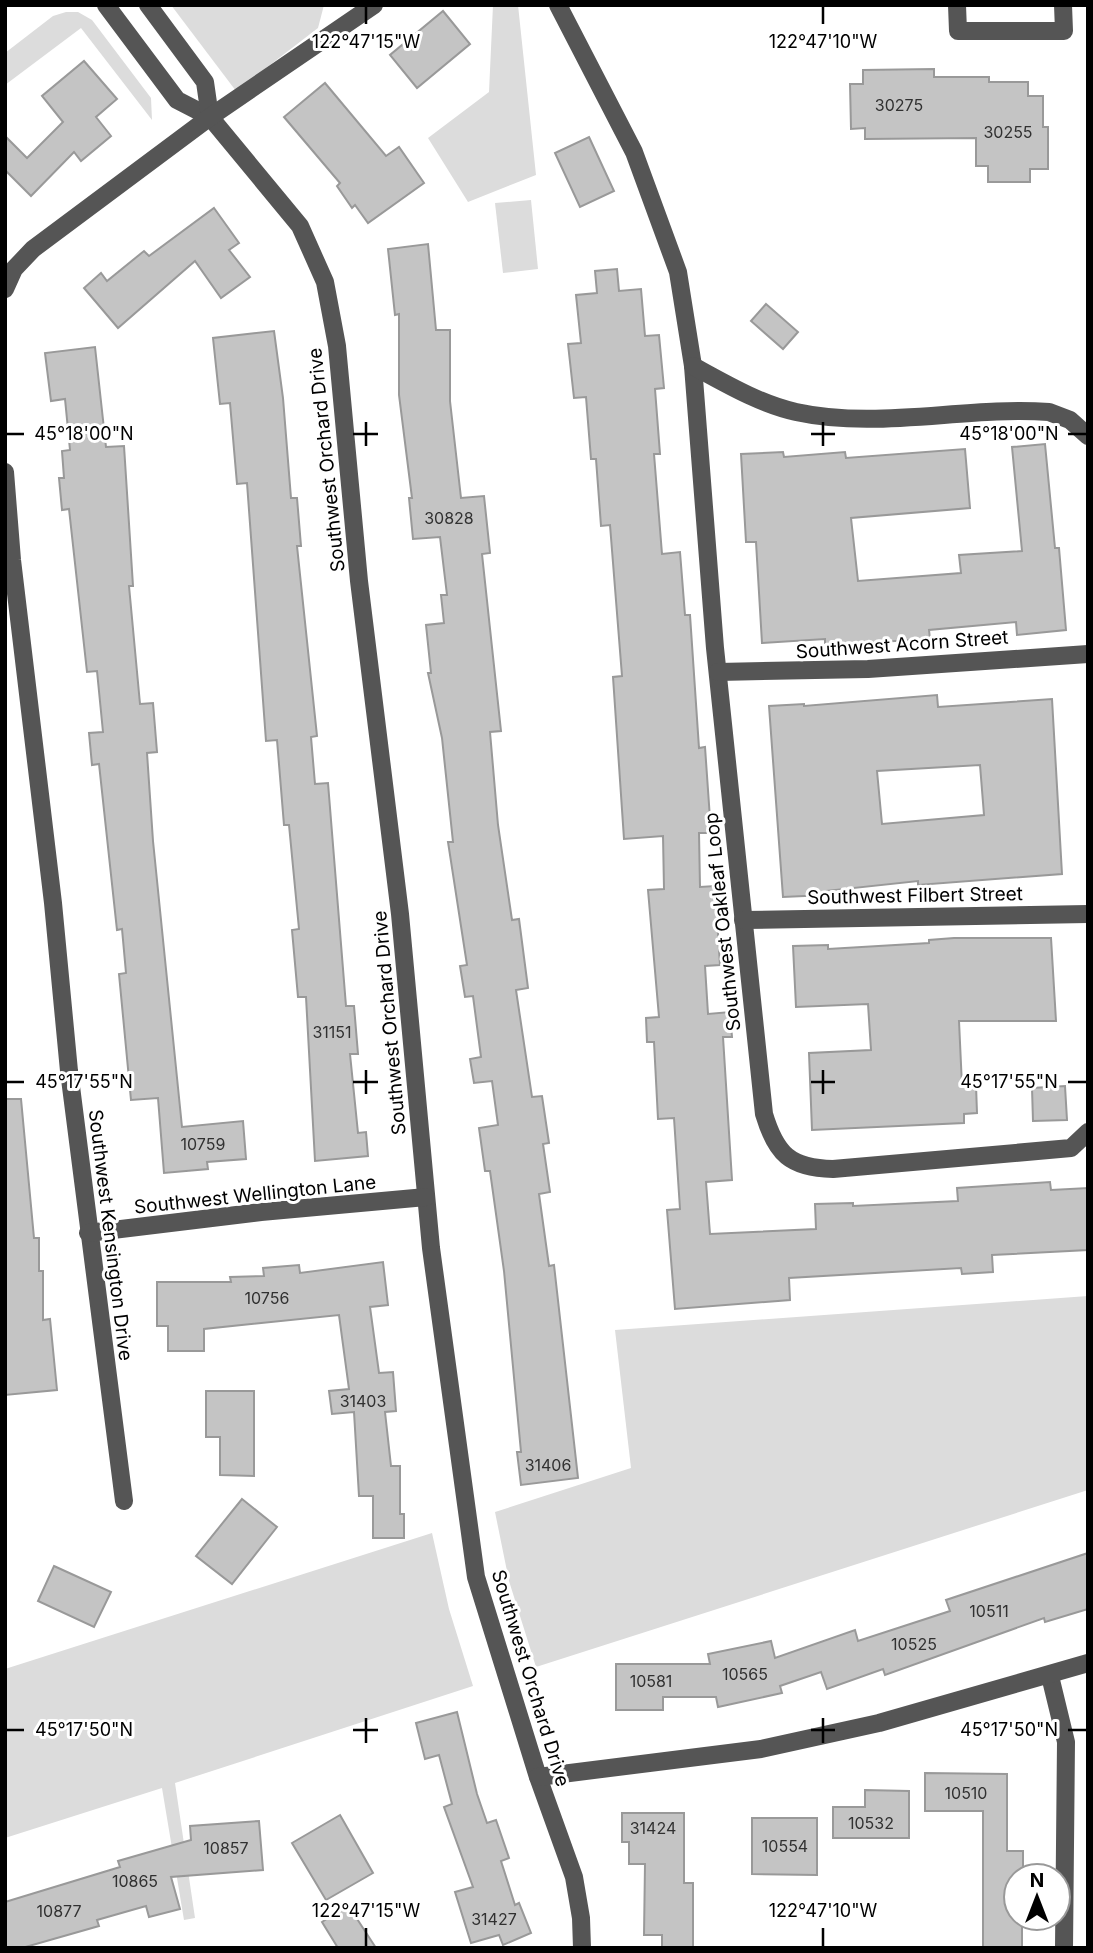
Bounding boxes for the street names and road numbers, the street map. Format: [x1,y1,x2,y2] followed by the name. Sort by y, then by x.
[303,347,350,573] street label: Southwest Orchard Drive
[795,626,1009,663] street label: Southwest Acorn Street
[700,811,745,1032] street label: Southwest Oakleaf Loop
[807,882,1023,909] street label: Southwest Filbert Street
[368,910,411,1136] street label: Southwest Orchard Drive
[84,1108,137,1362] street label: Southwest Kensington Drive
[133,1170,377,1219] street label: Southwest Wellington Lane
[487,1567,574,1789] street label: Southwest Orchard Drive

